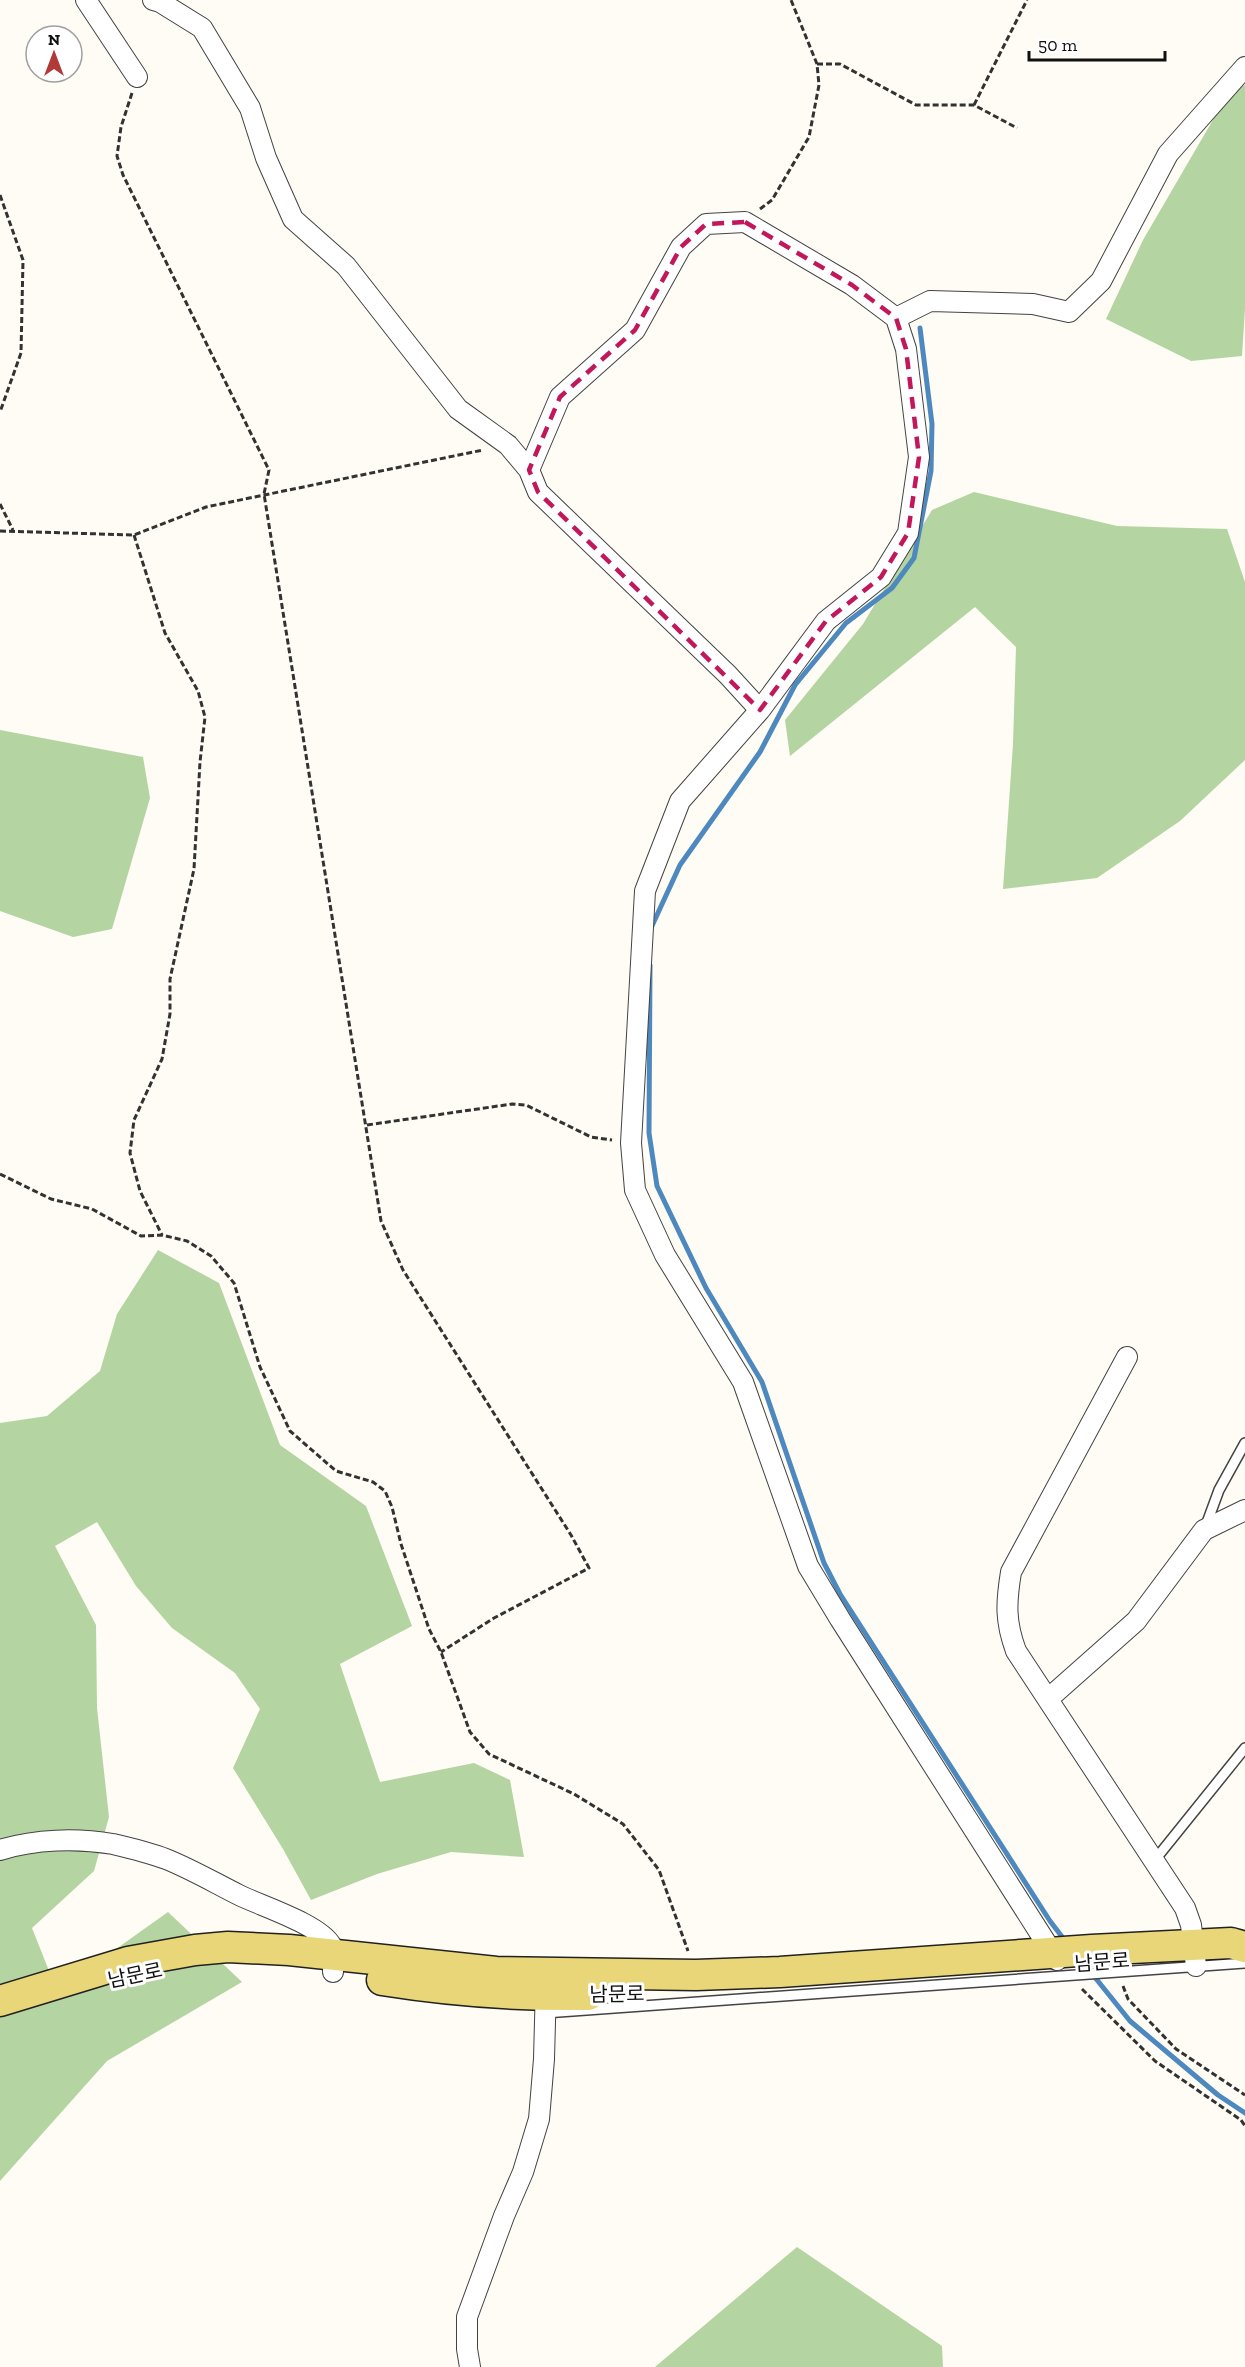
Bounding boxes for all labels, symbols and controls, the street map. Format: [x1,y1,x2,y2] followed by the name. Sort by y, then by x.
[24,24,84,84] north arrow
[1029,24,1166,62] scale bar
[48,30,60,49] text: N
[1038,34,1078,56] text: 50 m
[1074,1948,1130,1976] street label: 남문로
[106,1958,164,1992] street label: 남문로
[589,1982,645,2006] street label: 남문로

